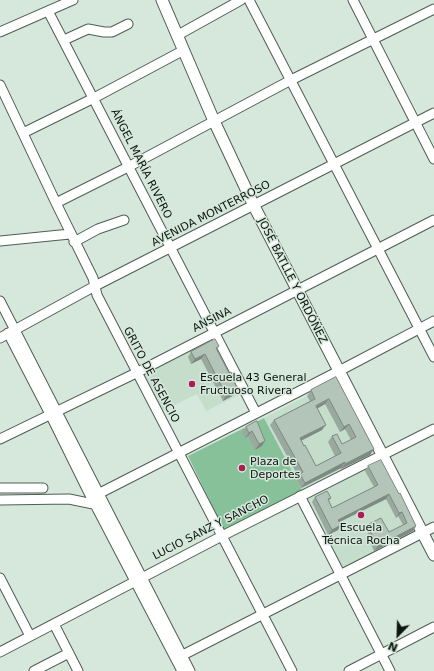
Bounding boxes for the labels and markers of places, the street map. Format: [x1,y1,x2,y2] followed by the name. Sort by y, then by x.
[200,371,307,397] place label: Escuela 43 General Fructuoso Rivera
[187,379,197,389] marker: Escuela 43 General Fructuoso Rivera
[250,455,300,481] place label: Plaza de Deportes
[237,463,247,473] marker: Plaza de Deportes
[356,510,366,520] marker: Escuela Técnica Rocha
[322,521,400,547] place label: Escuela Técnica Rocha

